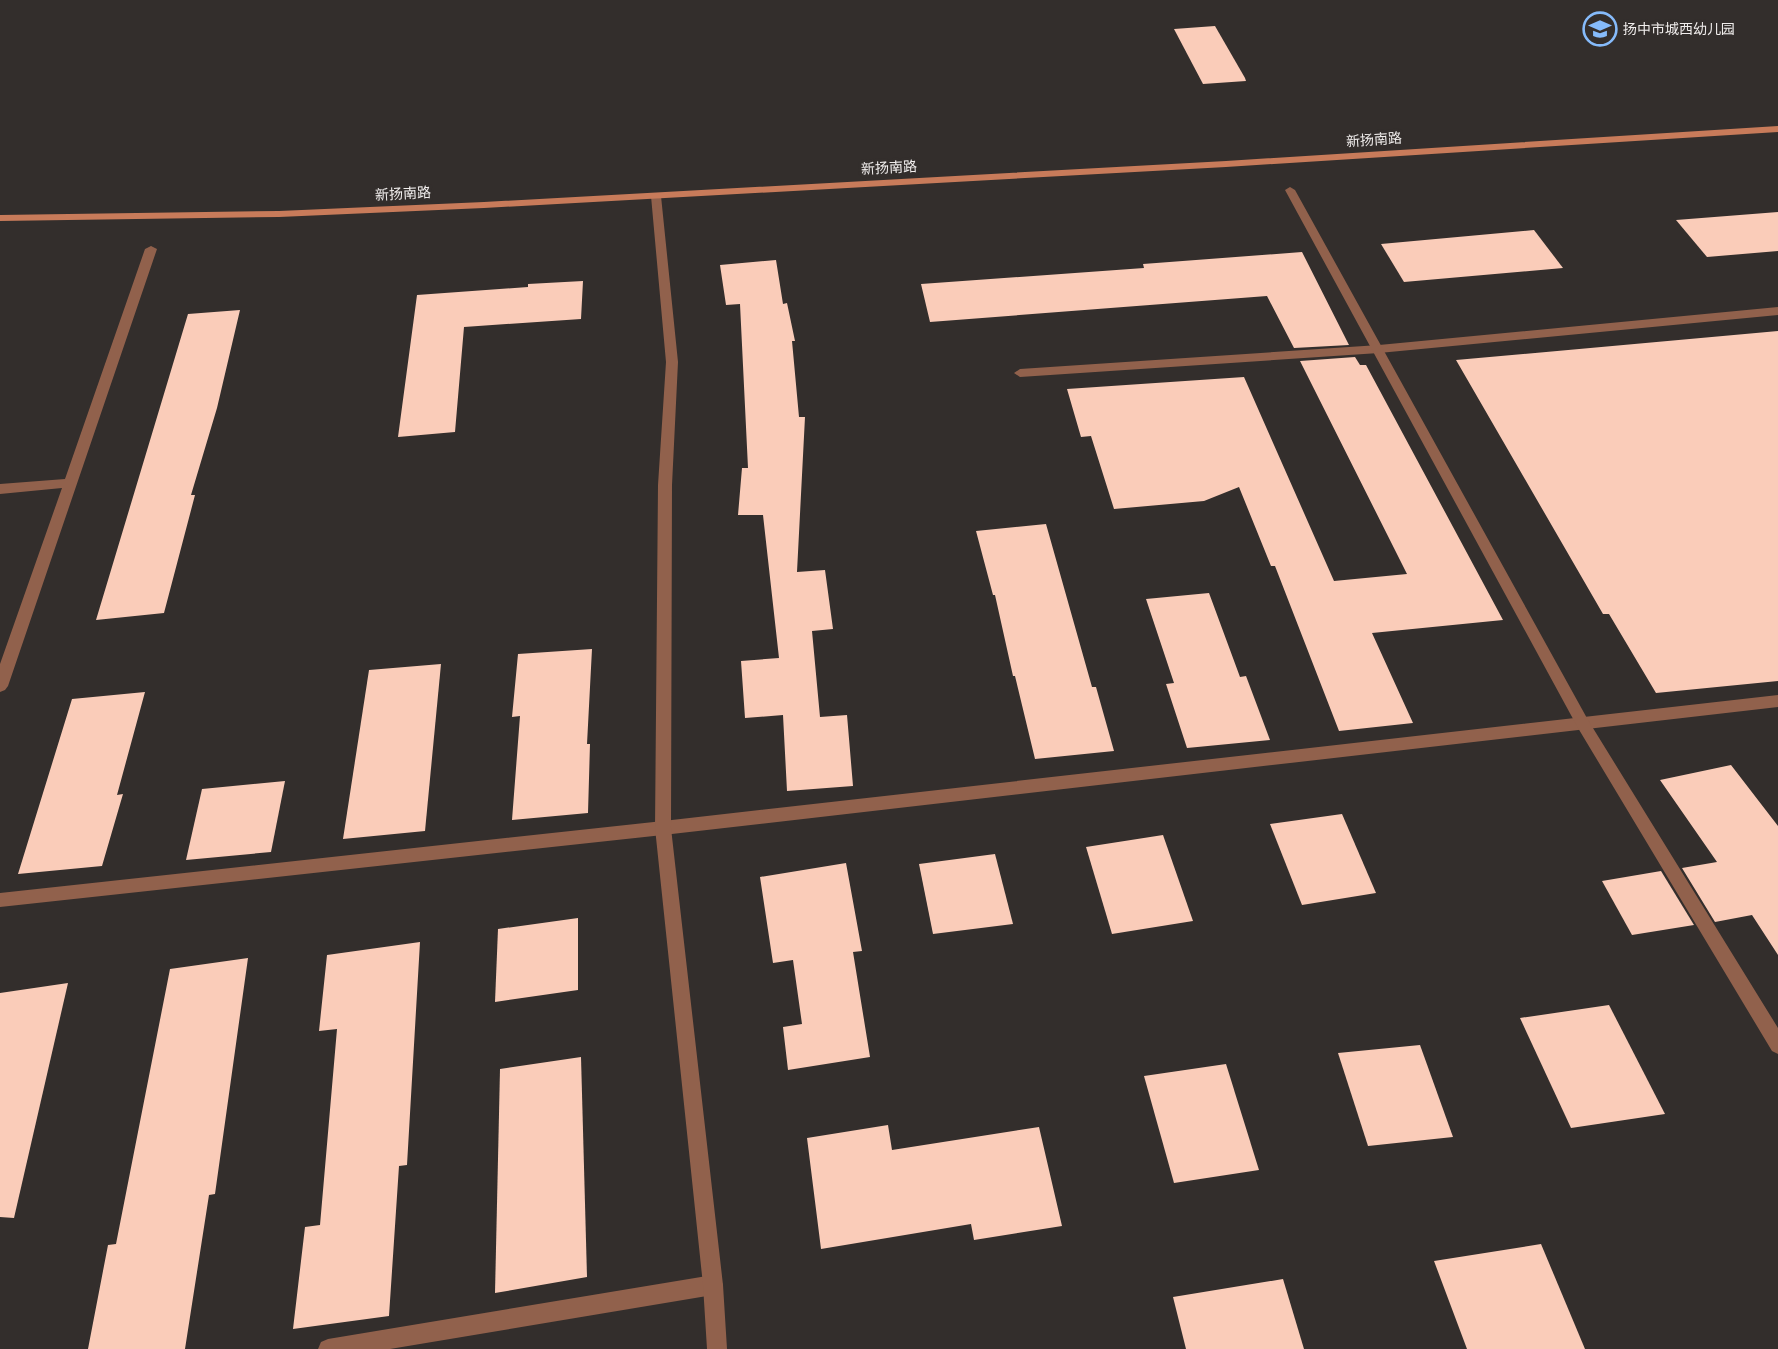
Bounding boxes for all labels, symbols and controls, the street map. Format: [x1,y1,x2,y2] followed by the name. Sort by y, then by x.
[1582,11,1618,47] school or university icon: 扬中市城西幼儿园
[1623,21,1735,38] place label: 扬中市城西幼儿园
[1345,130,1403,150] street label: 新扬南路
[861,158,917,178] street label: 新扬南路
[375,184,431,204] street label: 新扬南路

